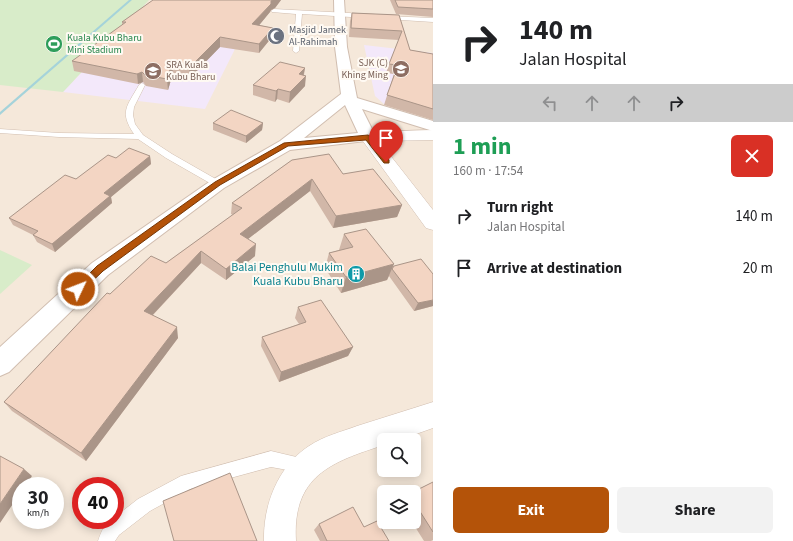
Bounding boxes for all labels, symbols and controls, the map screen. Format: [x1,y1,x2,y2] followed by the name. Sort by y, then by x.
[519,10,593,50] text: 140 m
[453,16,505,68] icon: right
[289,23,346,49] place label: Masjid Jamek Al-Rahimah
[266,26,286,46] mosque icon: Masjid Jamek Al-Rahimah
[67,31,142,57] place label: Kuala Kubu Bharu Mini Stadium
[44,34,64,54] sports icon: Kuala Kubu Bharu Mini Stadium
[519,47,627,72] text: Jalan Hospital
[342,56,388,82] place label: SJK (C) Khing Ming
[166,58,215,84] place label: SRA Kuala Kubu Bharu
[391,59,411,79] school or university icon: SJK (C) Khing Ming
[143,61,163,81] school or university icon: SRA Kuala Kubu Bharu
[539,92,561,114] icon: left
[581,92,603,114] icon: ahead
[623,92,645,114] icon: ahead
[665,92,687,114] icon: right
[369,121,403,162] pin
[375,127,397,149] icon: arrive
[453,129,511,164] text: 1 min
[731,135,773,177] button: close
[453,162,523,180] text: 160 m · 17:54
[487,197,553,218] text: Turn right
[453,205,475,227] icon: right
[735,206,773,227] text: 140 m
[487,218,565,236] text: Jalan Hospital
[453,257,475,279] icon: arrive
[487,258,622,279] text: Arrive at destination
[743,258,773,279] text: 20 m
[231,259,343,290] place label: Balai Penghulu Mukim Kuala Kubu Bharu
[346,264,366,284] building icon: Balai Penghulu Mukim Kuala Kubu Bharu
[57,268,99,310] position arrow
[377,433,421,529] map controls
[377,433,421,477] button: search
[72,477,124,529] speed limit sign: 40
[27,484,49,512] text: 30
[377,485,421,529] button: layers
[453,487,609,533] button: Exit
[617,487,773,533] button: Share
[27,506,49,520] text: km/h

